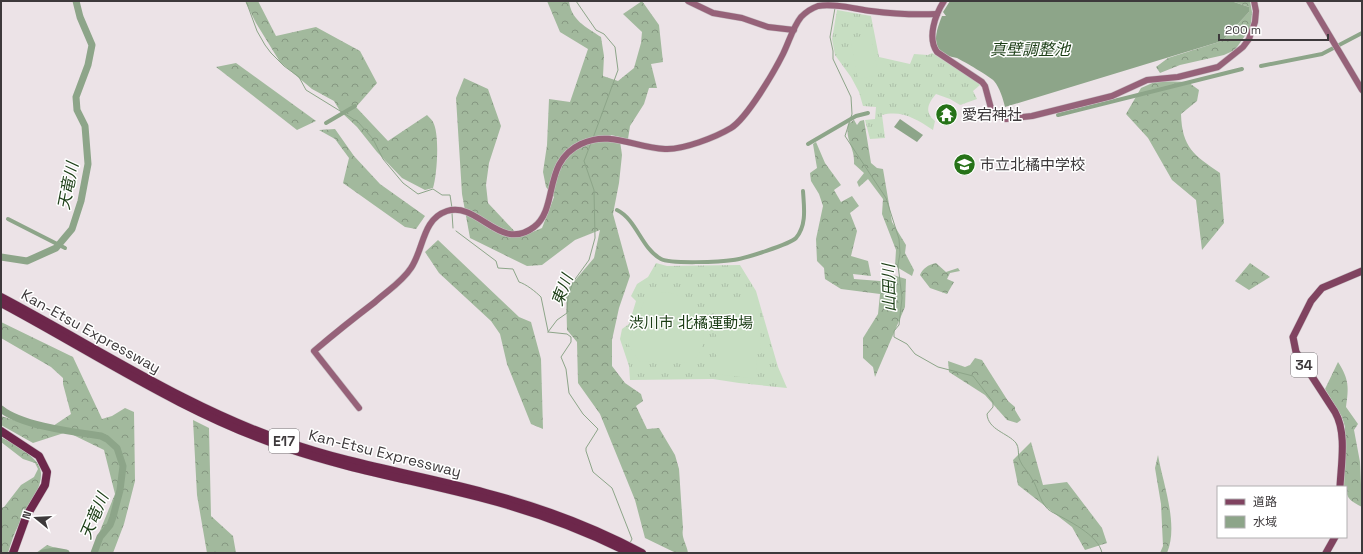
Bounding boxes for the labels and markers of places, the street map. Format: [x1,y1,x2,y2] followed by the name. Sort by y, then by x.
[933,101,959,127] temple icon: 愛宕神社
[962,105,1022,124] place label: 愛宕神社
[951,151,977,177] school or university icon: 市立北橘中学校
[980,155,1085,174] place label: 市立北橘中学校

